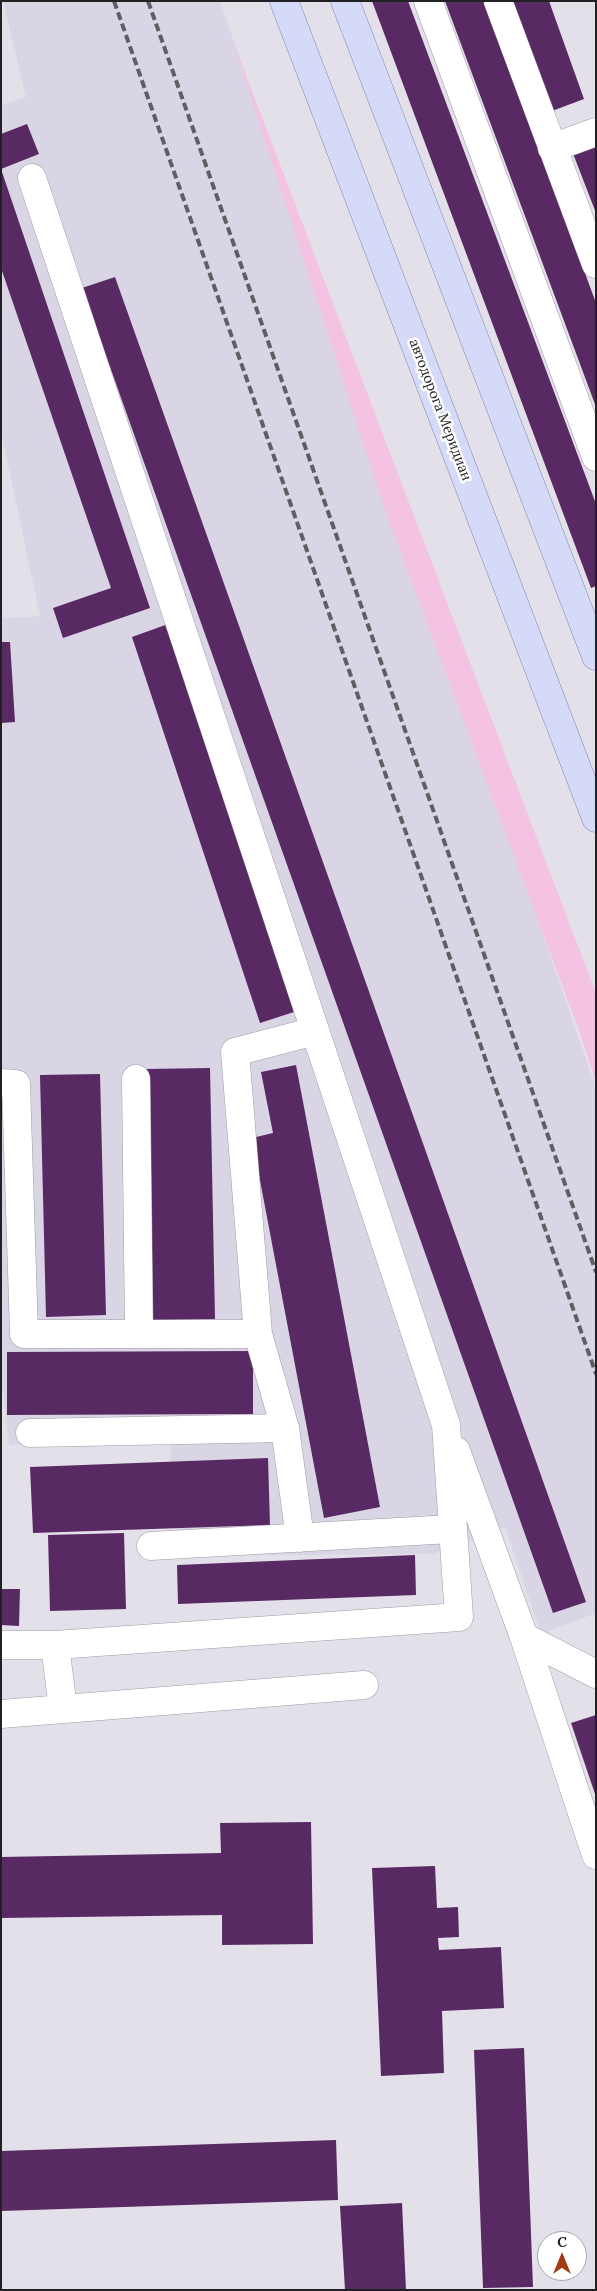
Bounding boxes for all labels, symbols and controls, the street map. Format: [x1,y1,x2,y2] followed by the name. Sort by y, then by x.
[405,337,475,483] street label: автодорога Меридиан
[537,2231,587,2281] north arrow
[557,2233,567,2251] text: С

